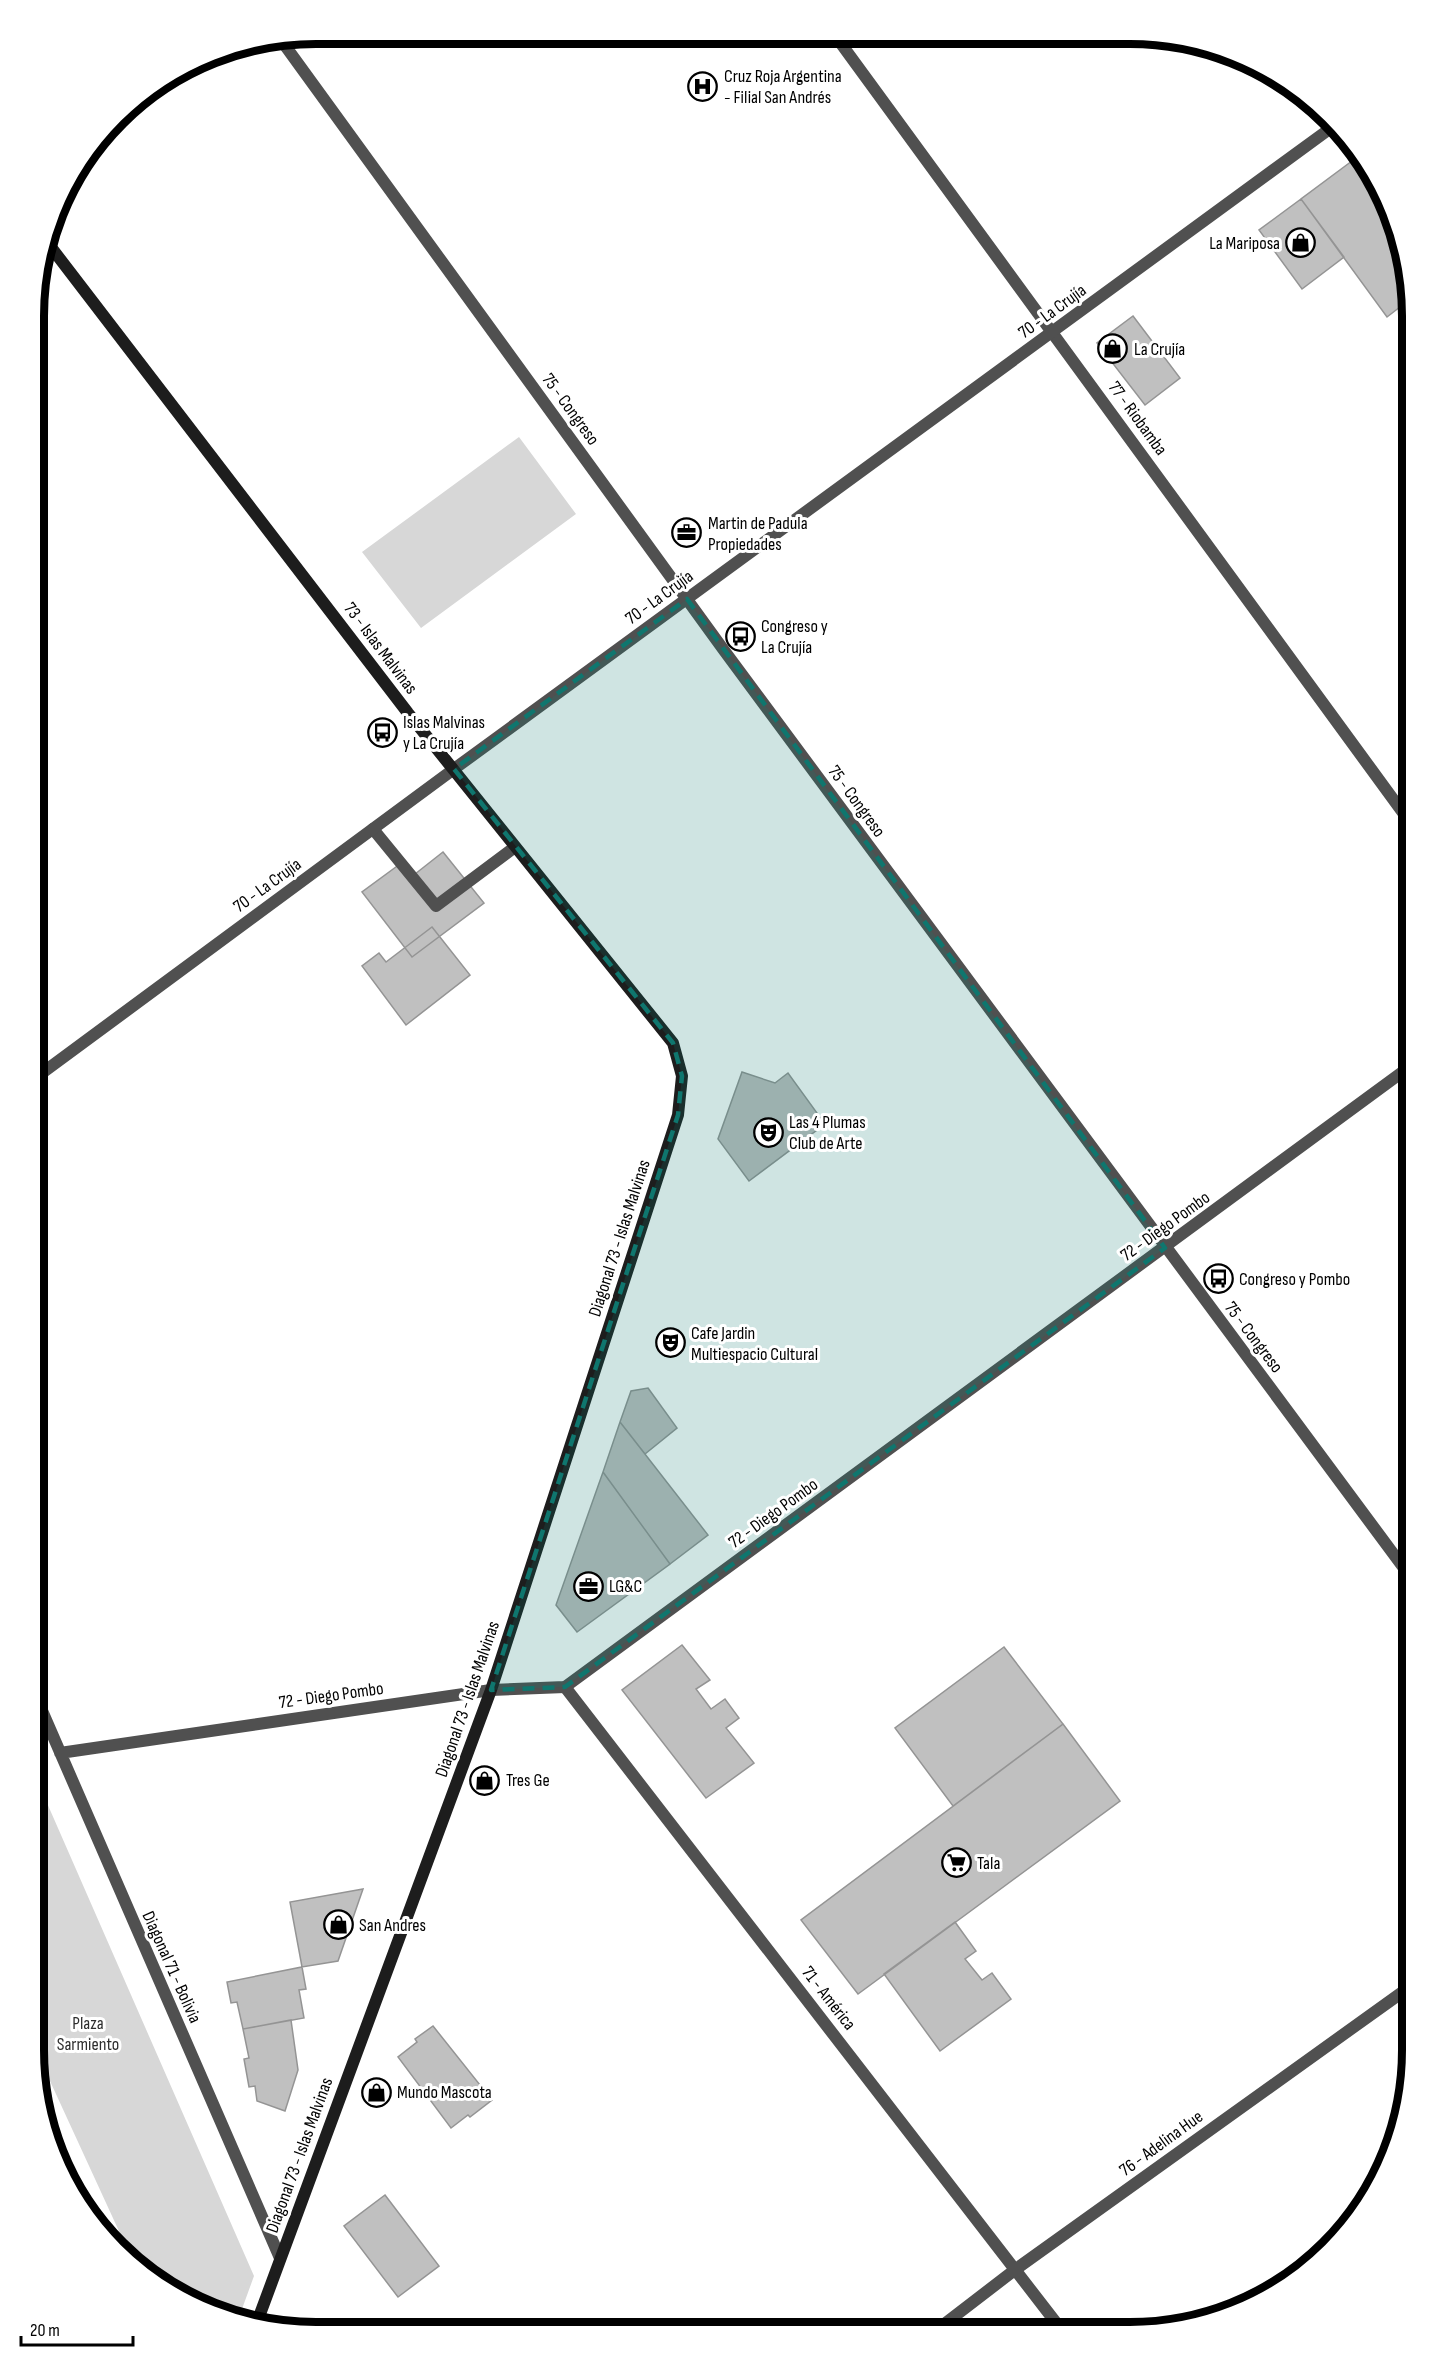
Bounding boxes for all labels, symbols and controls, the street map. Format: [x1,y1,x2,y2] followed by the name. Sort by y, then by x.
[724,66,842,108] place label: Cruz Roja Argentina - Filial San Andrés
[687,70,719,102] hospital icon: Cruz Roja Argentina - Filial San Andrés
[1285,227,1317,259] shop icon: La Mariposa
[1209,233,1280,254] place label: La Mariposa
[1014,280,1090,343] street label: 70 - La Crujía
[1097,333,1129,365] shop icon: La Crujía
[1134,339,1185,360] place label: La Crujía
[537,369,604,449] street label: 75 - Congreso
[1104,377,1171,459] street label: 77 - Riobamba
[708,513,808,555] place label: Martin de Padula Propiedades
[671,517,703,549] office icon: Martin de Padula Propiedades
[621,566,697,629] street label: 70 - La Crujía
[339,598,422,698] street label: 73 - Islas Malvinas
[761,616,828,658] place label: Congreso y La Crujía
[724,620,756,652] bus stop icon: Congreso y La Crujía
[403,712,485,754] place label: Islas Malvinas y La Crujía
[366,716,398,748] bus stop icon: Islas Malvinas y La Crujía
[823,761,890,841] street label: 75 - Congreso
[229,854,305,917] street label: 70 - La Crujía
[789,1112,866,1154] place label: Las 4 Plumas Club de Arte
[752,1116,784,1148] theatre icon: Las 4 Plumas Club de Arte
[584,1157,655,1319] street label: Diagonal 73 - Islas Malvinas
[1116,1187,1214,1266] street label: 72 - Diego Pombo
[1202,1263,1234,1295] bus stop icon: Congreso y Pombo
[1239,1269,1350,1290] place label: Congreso y Pombo
[1220,1298,1287,1377] street label: 75 - Congreso
[691,1323,818,1365] place label: Cafe Jardin Multiespacio Cultural
[654,1327,686,1359] theatre icon: Cafe Jardin Multiespacio Cultural
[724,1474,822,1553] street label: 72 - Diego Pombo
[572,1570,604,1602] office icon: LG&C
[609,1576,642,1597] place label: LG&C
[431,1618,504,1780] street label: Diagonal 73 - Islas Malvinas
[277,1678,385,1713] street label: 72 - Diego Pombo
[469,1764,501,1796] shop icon: Tres Ge
[506,1770,550,1791] place label: Tres Ge
[940,1847,972,1879] supermarket icon: Tala
[977,1853,1000,1874] place label: Tala
[137,1908,206,2026] street label: Diagonal 71 - Bolivia
[322,1909,354,1941] shop icon: San Andres
[359,1915,426,1936] place label: San Andres
[797,1962,860,2034] street label: 71 - América
[57,2013,119,2055] park label: Plaza Sarmiento
[262,2075,337,2236] street label: Diagonal 73 - Islas Malvinas
[360,2076,392,2108] shop icon: Mundo Mascota
[397,2082,492,2103] place label: Mundo Mascota
[1115,2106,1207,2181] street label: 76 - Adelina Hue
[21,2309,134,2347] scale bar
[30,2320,60,2341] text: 20 m

